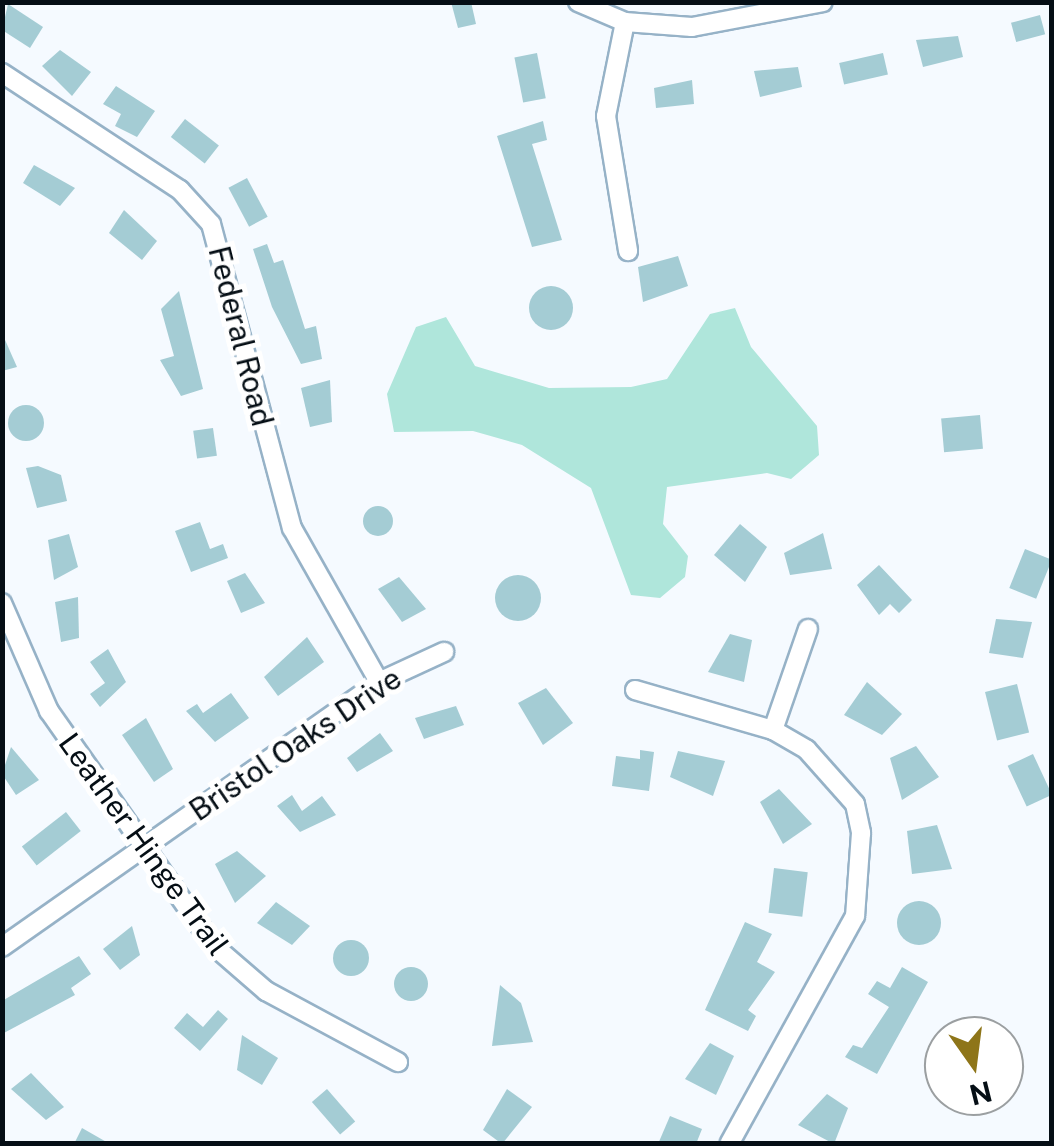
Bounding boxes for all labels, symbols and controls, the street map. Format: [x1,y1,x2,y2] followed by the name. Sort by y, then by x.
[201,242,281,430] street label: Federal Road
[182,660,408,828] street label: Bristol Oaks Drive
[51,726,237,962] street label: Leather Hinge Trail
[924,1016,1024,1116] north arrow
[966,1075,996,1112] text: N

